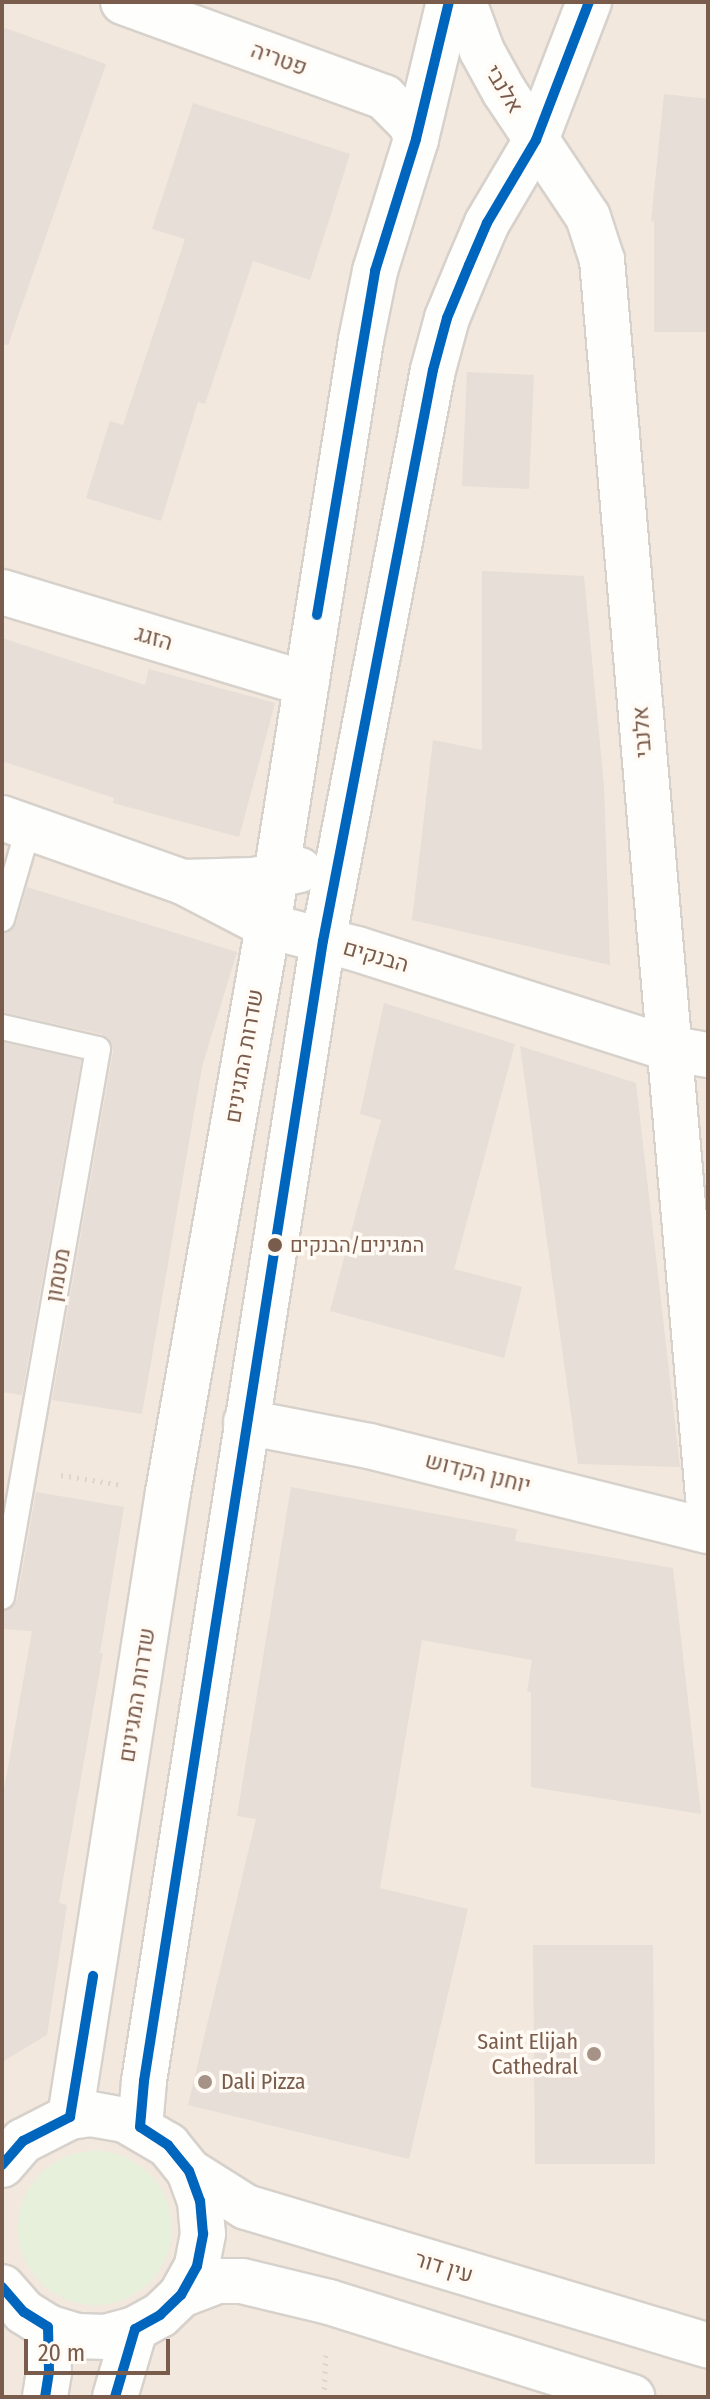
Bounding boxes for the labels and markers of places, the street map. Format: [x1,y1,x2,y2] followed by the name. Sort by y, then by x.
[290,1233,424,1257] place label: המגינים/הבנקים
[267,1237,283,1253] marker: המגינים/הבנקים
[477,2028,578,2080] place label: Saint Elijah Cathedral
[585,2045,603,2063] marker: Saint Elijah Cathedral
[221,2069,306,2095] place label: Dali Pizza
[196,2073,214,2091] marker: Dali Pizza

